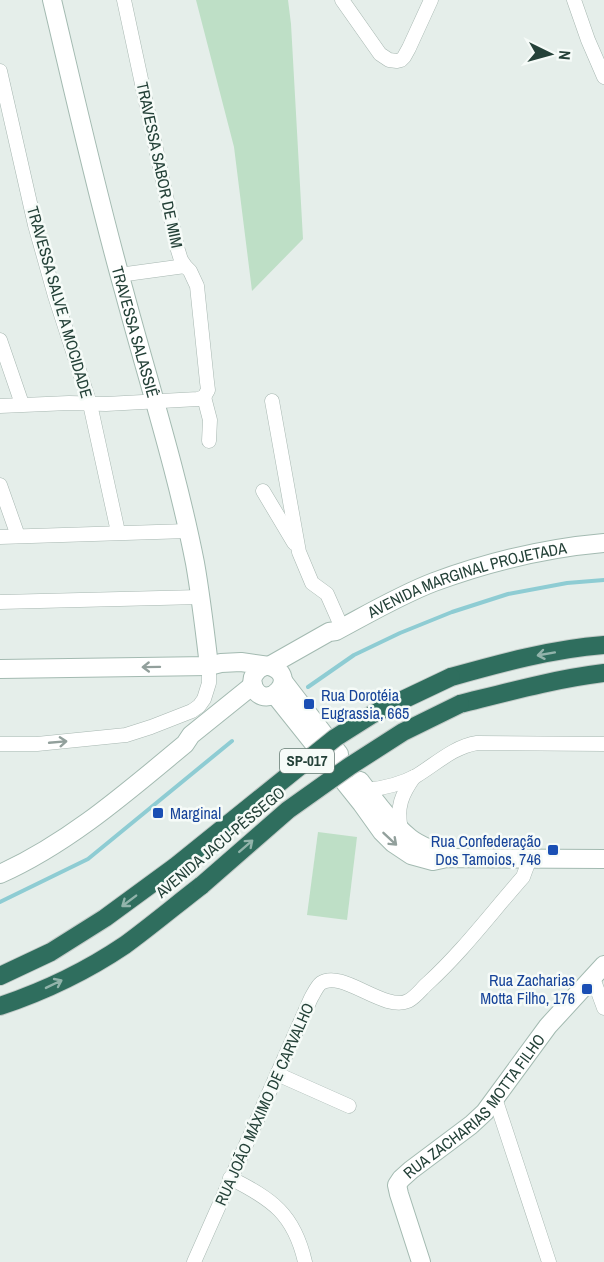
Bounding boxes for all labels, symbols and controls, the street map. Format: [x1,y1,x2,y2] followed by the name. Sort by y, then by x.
[520,24,580,84] north arrow
[554,50,576,61] text: N
[132,80,188,250] street label: TRAVESSA SABOR DE MIM
[22,204,98,400] street label: TRAVESSA SALVE A MOCIDADE
[107,263,164,400] street label: TRAVESSA SALASSIÊ
[363,537,568,623] street label: AVENIDA MARGINAL PROJETADA
[537,649,557,660] one-way arrow
[141,661,161,673] one-way arrow
[321,684,409,724] place label: Rua Dorotéia Eugrassia, 665
[302,697,316,711] marker: Rua Dorotéia Eugrassia, 665
[48,736,68,747] one-way arrow
[280,749,334,773] road number: SP-017
[150,781,289,903] street label: AVENIDA JACU-PÊSSEGO
[170,802,221,824] place label: Marginal
[151,806,165,820] marker: Marginal
[431,830,541,870] place label: Rua Confederação Dos Tamoios, 746
[382,831,397,846] one-way arrow
[238,840,254,853] one-way arrow
[546,843,560,857] marker: Rua Confederação Dos Tamoios, 746
[122,894,138,907] one-way arrow
[480,969,575,1009] place label: Rua Zacharias Motta Filho, 176
[45,978,63,990] one-way arrow
[580,982,594,996] marker: Rua Zacharias Motta Filho, 176
[209,999,319,1209] street label: RUA JOÃO MÁXIMO DE CARVALHO
[398,1029,550,1183] street label: RUA ZACHARIAS MOTTA FILHO

